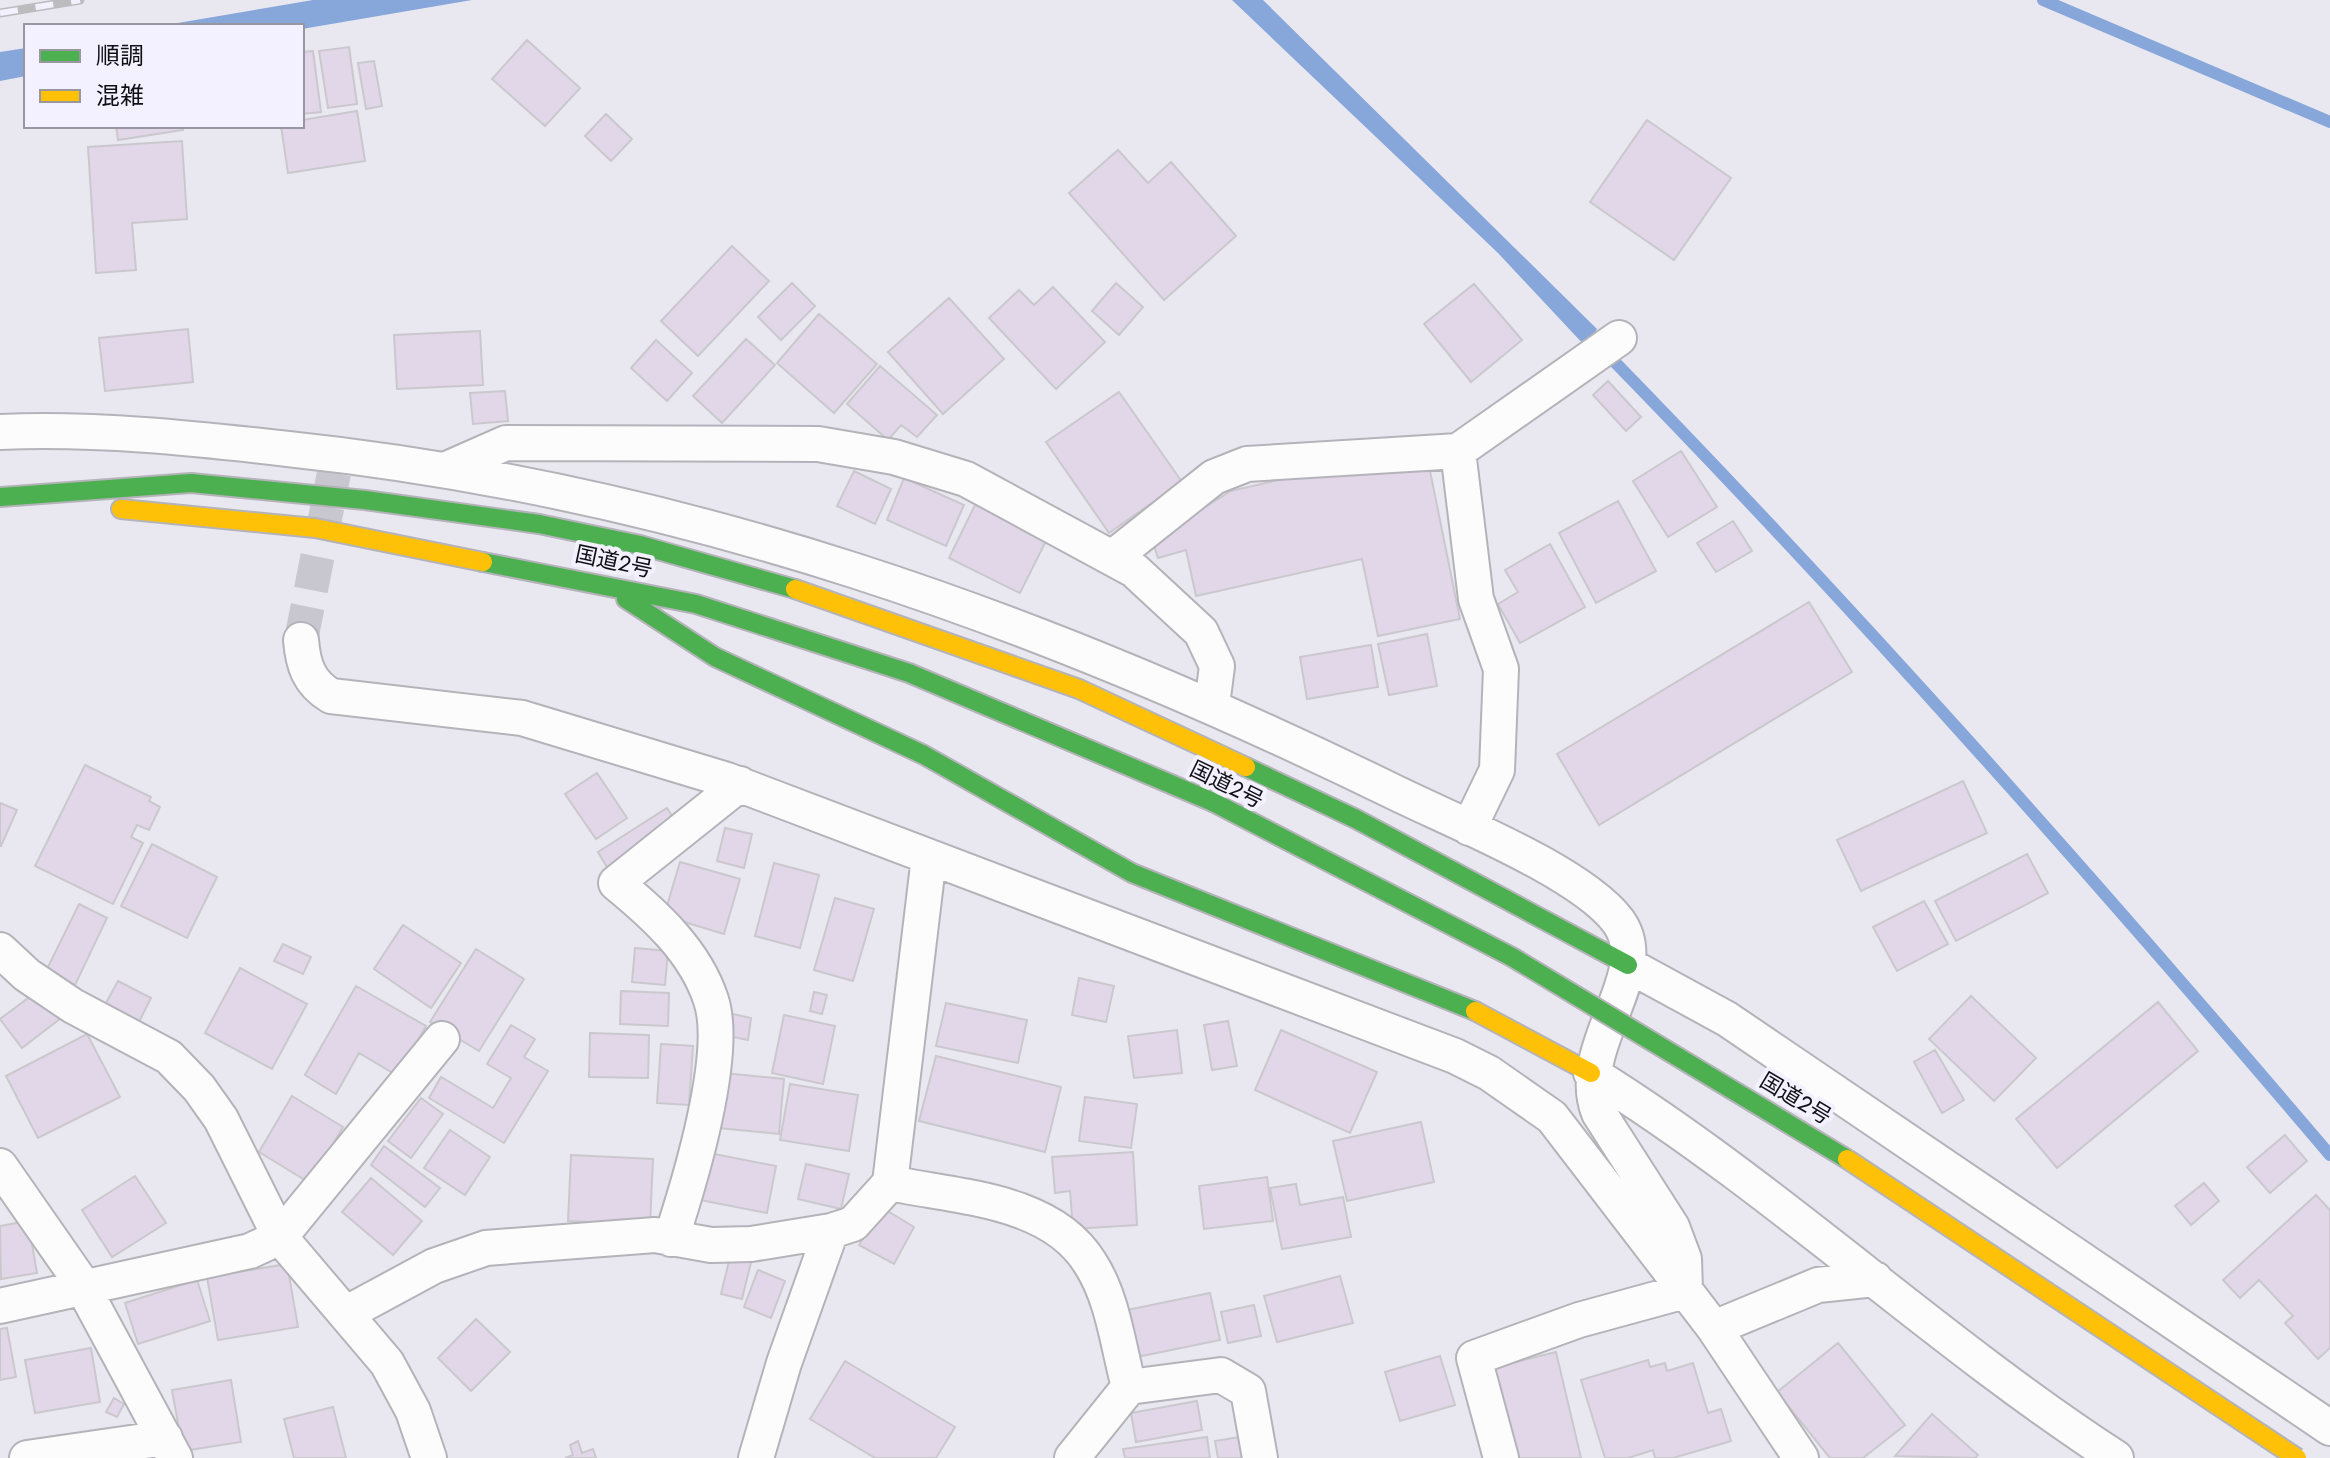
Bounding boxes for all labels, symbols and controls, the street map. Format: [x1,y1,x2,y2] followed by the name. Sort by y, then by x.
[24,24,304,128] legend
[96,38,144,73] text: 順調
[96,78,144,113] text: 混雑
[572,537,656,585] street label: 国道2号
[1185,752,1269,816] street label: 国道2号
[1754,1064,1838,1132] street label: 国道2号

